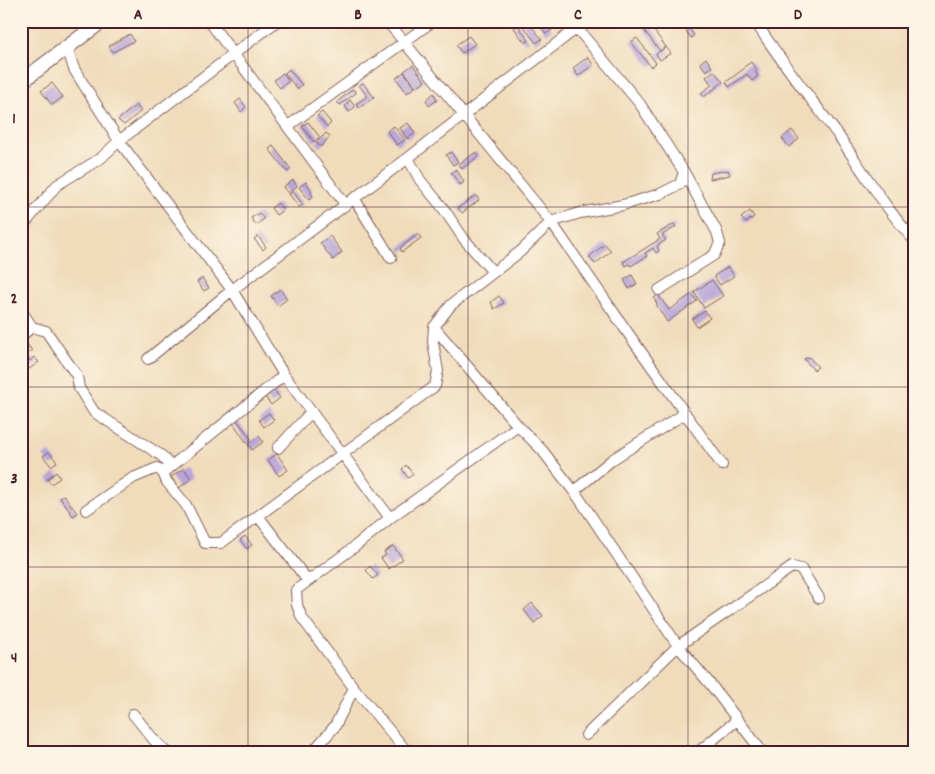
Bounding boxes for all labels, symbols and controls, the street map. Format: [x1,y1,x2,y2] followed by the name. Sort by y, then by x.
[134,4,143,27] text: A
[354,4,362,27] text: B
[574,4,582,27] text: C
[794,4,803,27] text: D
[12,108,16,131] text: 1
[11,288,18,311] text: 2
[10,468,18,491] text: 3
[11,647,17,670] text: 4

